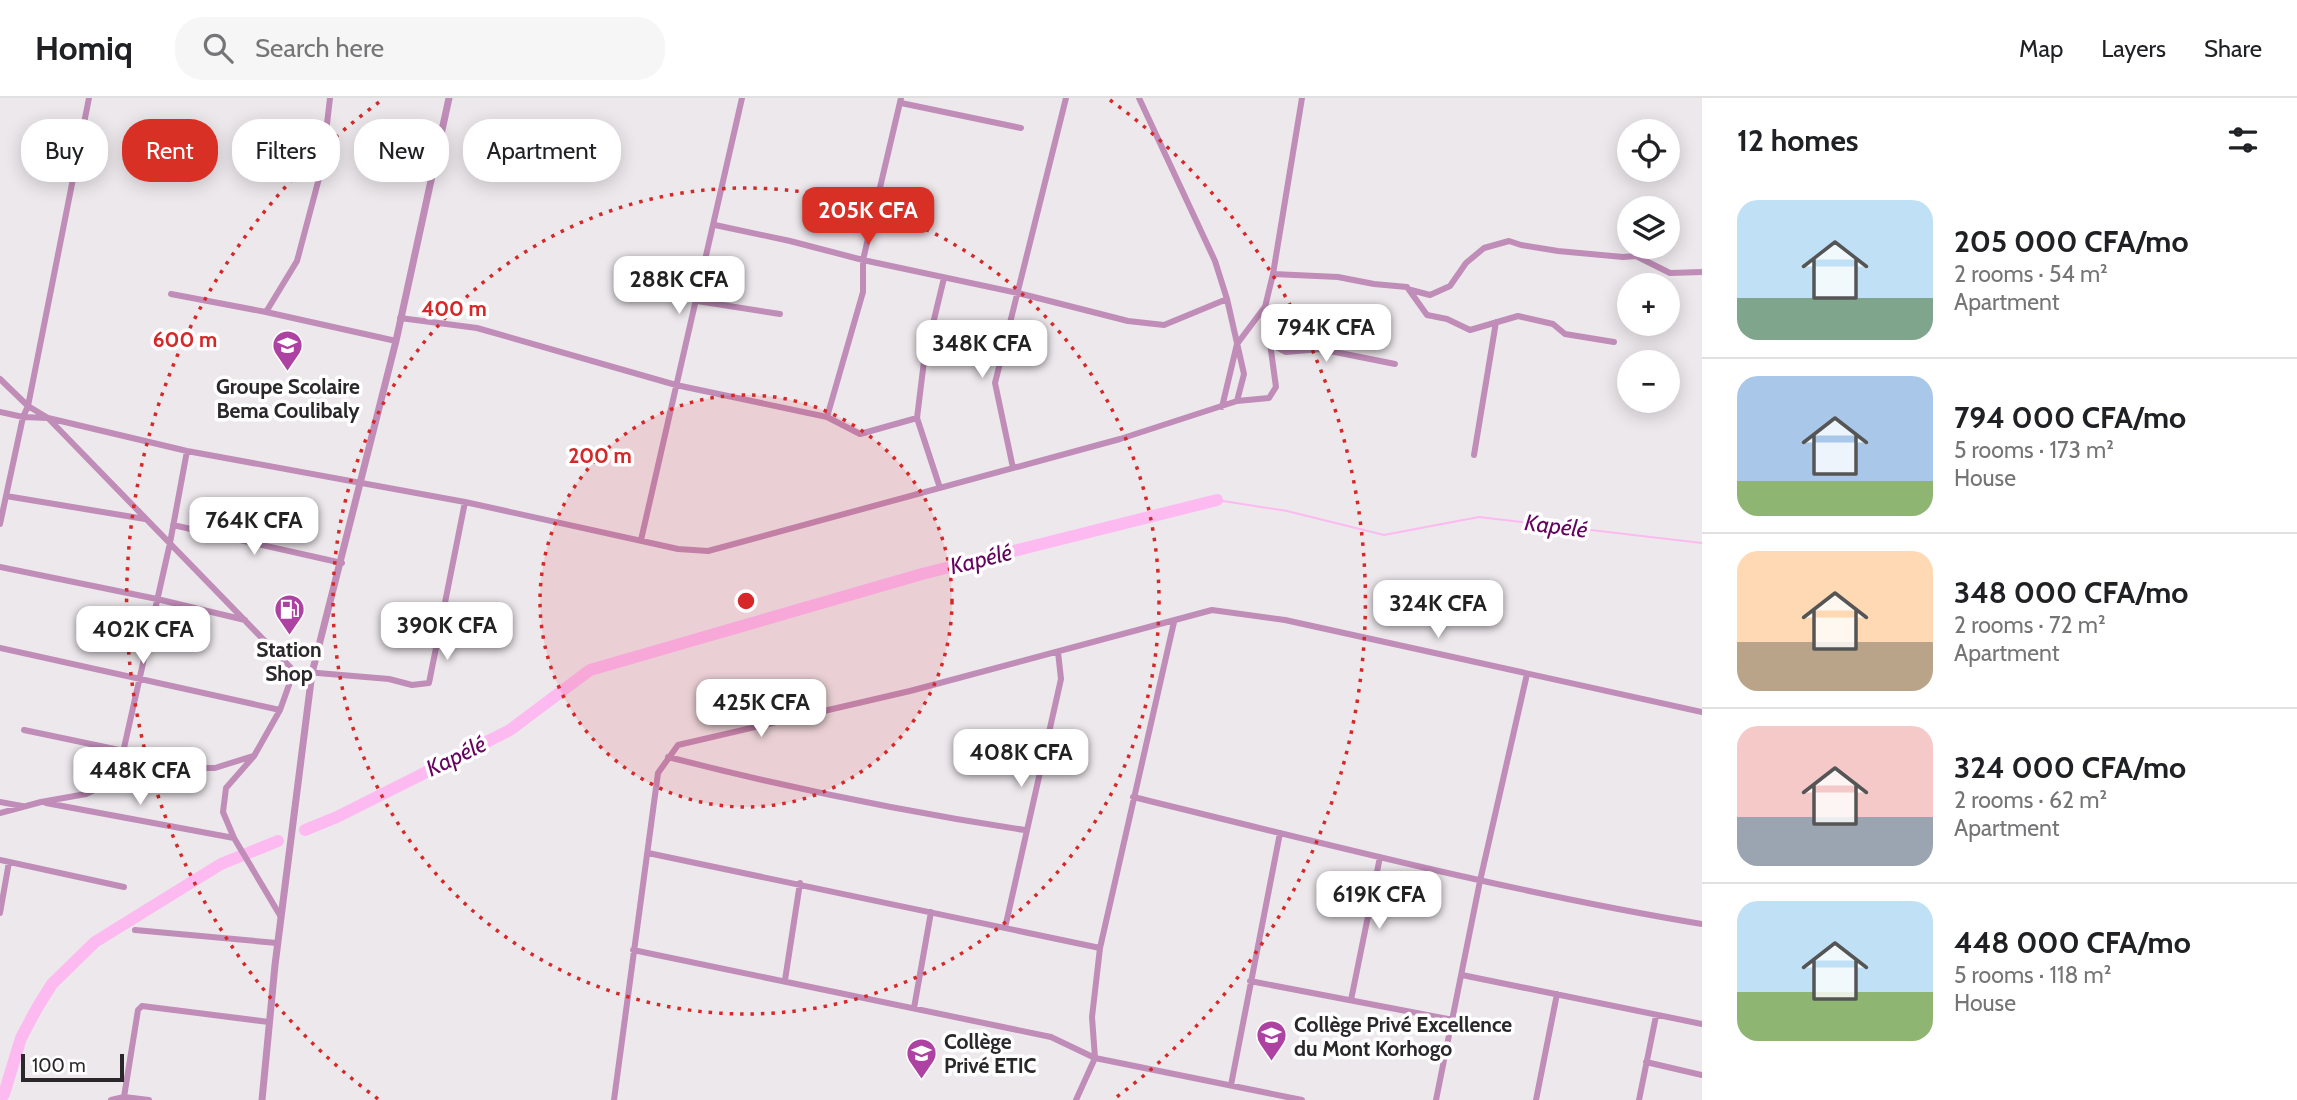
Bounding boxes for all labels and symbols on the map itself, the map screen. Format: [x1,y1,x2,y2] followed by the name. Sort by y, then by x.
[796,188,940,247] pin: 205K CFA
[607,256,751,316] pin: 288K CFA
[421,296,487,321] text: 400 m
[1254,304,1398,364] pin: 794K CFA
[910,320,1054,380] pin: 348K CFA
[153,327,217,352] text: 600 m
[271,329,305,373] school or university icon: Groupe Scolaire Bema Coulibaly
[216,374,360,423] place label: Groupe Scolaire Bema Coulibaly
[568,443,632,468] text: 200 m
[182,498,326,557] pin: 764K CFA
[1523,508,1589,544] water label: Kapélé
[947,538,1015,580] water label: Kapélé
[1366,580,1510,640] pin: 324K CFA
[734,589,758,613] centre of rings
[272,592,306,636] fuel station icon: Station Shop
[375,602,519,662] pin: 390K CFA
[71,606,215,666] pin: 402K CFA
[256,637,322,686] place label: Station Shop
[689,680,833,739] pin: 425K CFA
[421,730,491,782] water label: Kapélé
[949,730,1093,789] pin: 408K CFA
[68,748,212,807] pin: 448K CFA
[1307,872,1451,931] pin: 619K CFA
[1294,1012,1512,1061] place label: Collège Privé Excellence du Mont Korhogo
[1254,1019,1288,1063] school or university icon: Collège Privé Excellence du Mont Korhogo
[944,1029,1037,1078] place label: Collège Privé ETIC
[904,1036,938,1080] school or university icon: Collège Privé ETIC
[21,1051,124,1083] scale bar

